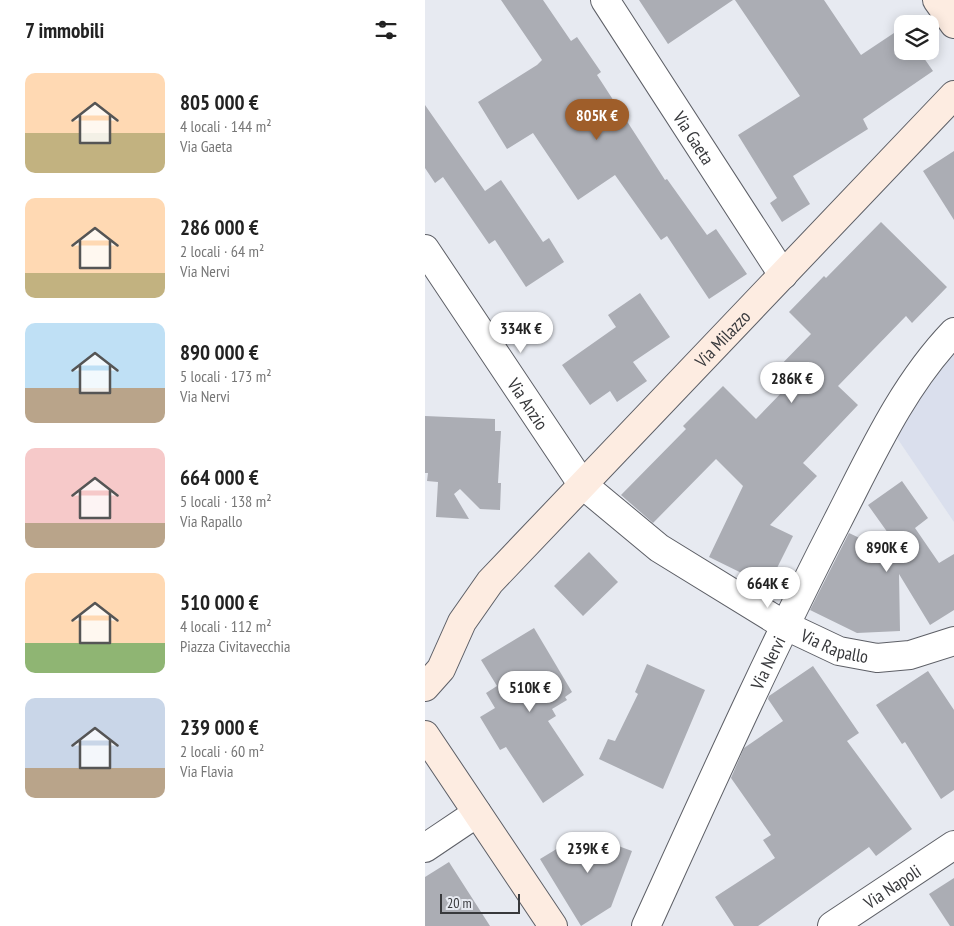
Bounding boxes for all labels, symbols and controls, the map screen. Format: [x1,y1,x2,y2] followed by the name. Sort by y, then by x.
[894,15,939,60] map controls
[894,15,939,60] button: layers
[372,16,400,44] icon: filters
[25,17,104,44] text: 7 immobili
[180,89,259,116] text: 805 000 €
[65,93,125,153] icon: home
[556,98,638,141] pin: 805K €
[576,105,618,125] text: 805K €
[668,106,720,169] street label: Via Gaeta
[180,116,271,136] text: 4 locali · 144 m²
[180,136,232,156] text: Via Gaeta
[180,214,259,241] text: 286 000 €
[65,218,125,278] icon: home
[180,241,264,261] text: 2 locali · 64 m²
[180,261,230,281] text: Via Nervi
[689,305,755,373] street label: Via Milazzo
[480,312,562,354] pin: 334K €
[500,318,542,338] text: 334K €
[180,339,259,366] text: 890 000 €
[65,343,125,403] icon: home
[751,362,833,404] pin: 286K €
[180,366,271,386] text: 5 locali · 173 m²
[771,368,813,388] text: 286K €
[502,373,554,434] street label: Via Anzio
[180,386,230,406] text: Via Nervi
[180,464,259,491] text: 664 000 €
[65,468,125,528] icon: home
[180,491,271,511] text: 5 locali · 138 m²
[180,511,242,531] text: Via Rapallo
[846,530,928,573] pin: 890K €
[866,537,908,557] text: 890K €
[727,566,809,609] pin: 664K €
[747,573,789,593] text: 664K €
[180,589,259,616] text: 510 000 €
[65,593,125,653] icon: home
[180,616,271,636] text: 4 locali · 112 m²
[797,623,871,668] street label: Via Rapallo
[745,632,790,694] street label: Via Nervi
[180,636,290,656] text: Piazza Civitavecchia
[489,670,571,713] pin: 510K €
[509,677,551,697] text: 510K €
[180,714,259,741] text: 239 000 €
[65,718,125,778] icon: home
[180,741,264,761] text: 2 locali · 60 m²
[180,761,234,781] text: Via Flavia
[547,832,629,874] pin: 239K €
[567,838,609,858] text: 239K €
[858,859,925,914] street label: Via Napoli
[440,891,520,914] scale bar
[447,894,472,912] text: 20 m

